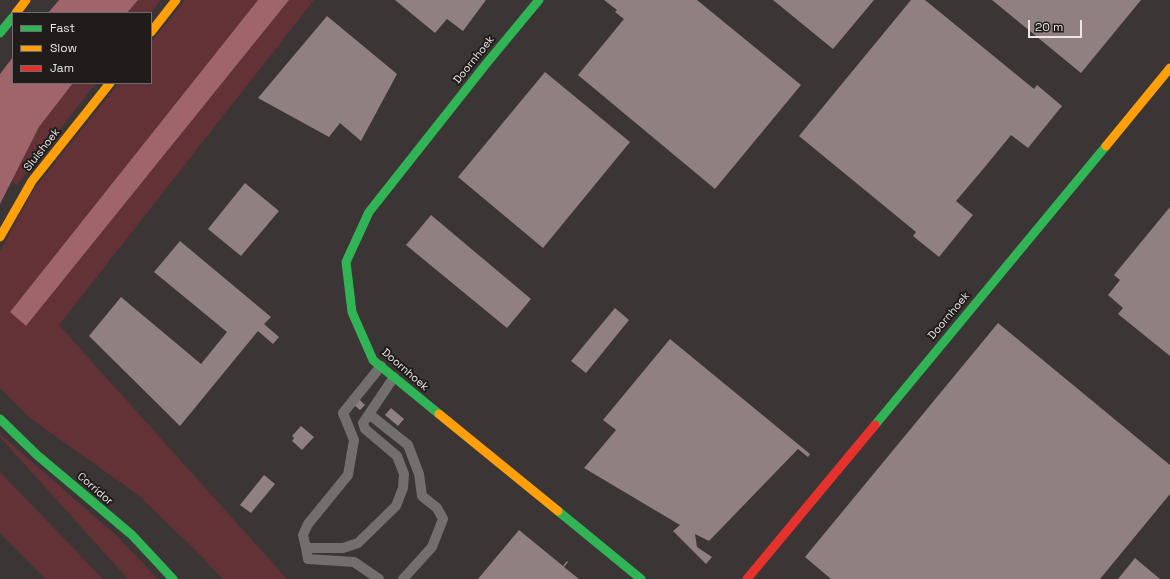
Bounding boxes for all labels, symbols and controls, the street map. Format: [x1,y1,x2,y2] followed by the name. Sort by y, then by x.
[12,12,152,84] legend
[1030,12,1084,38] scale bar
[1035,19,1063,35] text: 20 m
[50,20,75,36] text: Fast
[451,33,497,87] street label: Doornhoek
[50,40,77,56] text: Slow
[50,60,74,76] text: Jam
[21,126,63,174] street label: Sluishoek
[925,290,973,342] street label: Doornhoek
[379,346,431,394] street label: Doornhoek
[74,470,116,508] street label: Corridor

